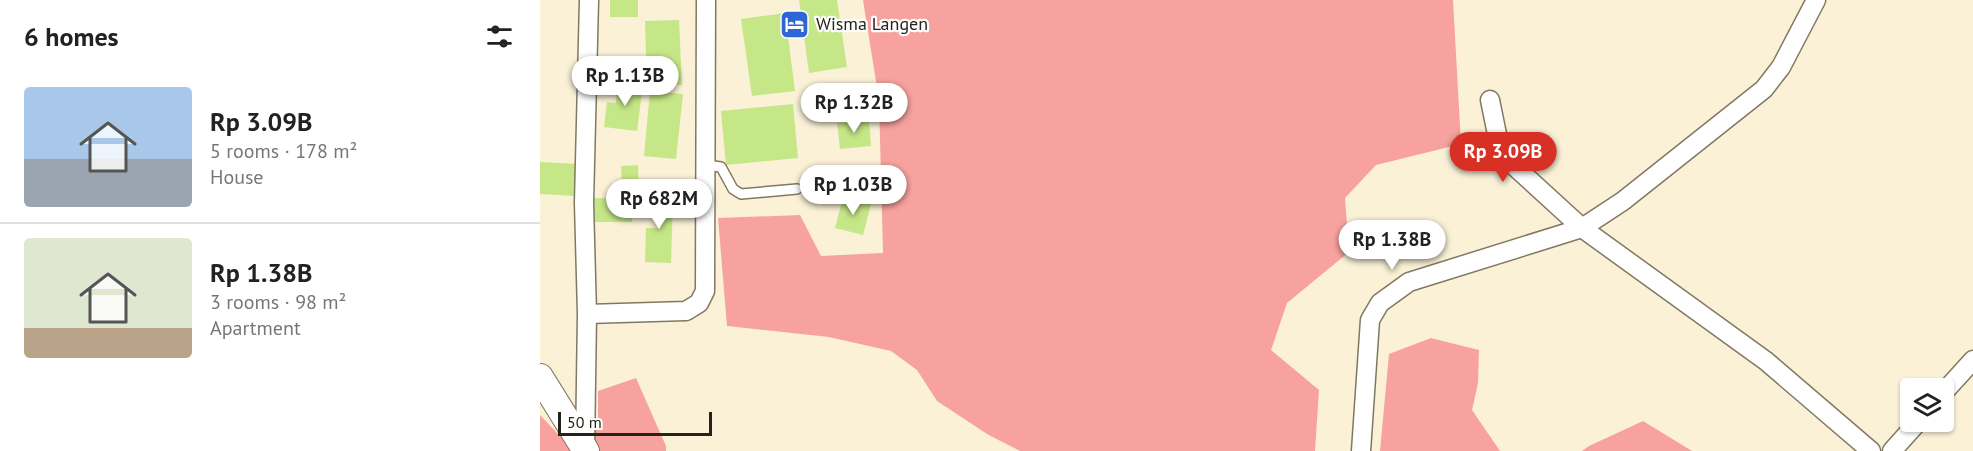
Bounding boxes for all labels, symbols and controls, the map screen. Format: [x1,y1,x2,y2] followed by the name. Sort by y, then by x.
[779,8,811,40] hotel icon: Wisma Langen
[816,12,928,35] place label: Wisma Langen
[24,20,119,53] text: 6 homes
[483,20,516,53] icon: filters
[563,56,687,107] pin: Rp 1.13B
[586,62,664,88] text: Rp 1.13B
[792,83,916,134] pin: Rp 1.32B
[815,89,893,115] text: Rp 1.32B
[210,105,312,138] text: Rp 3.09B
[72,111,144,183] icon: home
[1441,132,1565,183] pin: Rp 3.09B
[210,138,357,164] text: 5 rooms · 178 m²
[1464,138,1542,164] text: Rp 3.09B
[210,164,264,190] text: House
[791,165,915,216] pin: Rp 1.03B
[814,171,892,197] text: Rp 1.03B
[604,179,714,230] pin: Rp 682M
[620,185,698,211] text: Rp 682M
[1330,220,1454,271] pin: Rp 1.38B
[1353,226,1431,252] text: Rp 1.38B
[210,256,312,289] text: Rp 1.38B
[72,262,144,334] icon: home
[210,289,346,315] text: 3 rooms · 98 m²
[210,315,301,341] text: Apartment
[1900,378,1954,432] map controls
[1900,378,1954,432] button: layers
[558,409,712,436] scale bar
[567,412,602,432] text: 50 m

